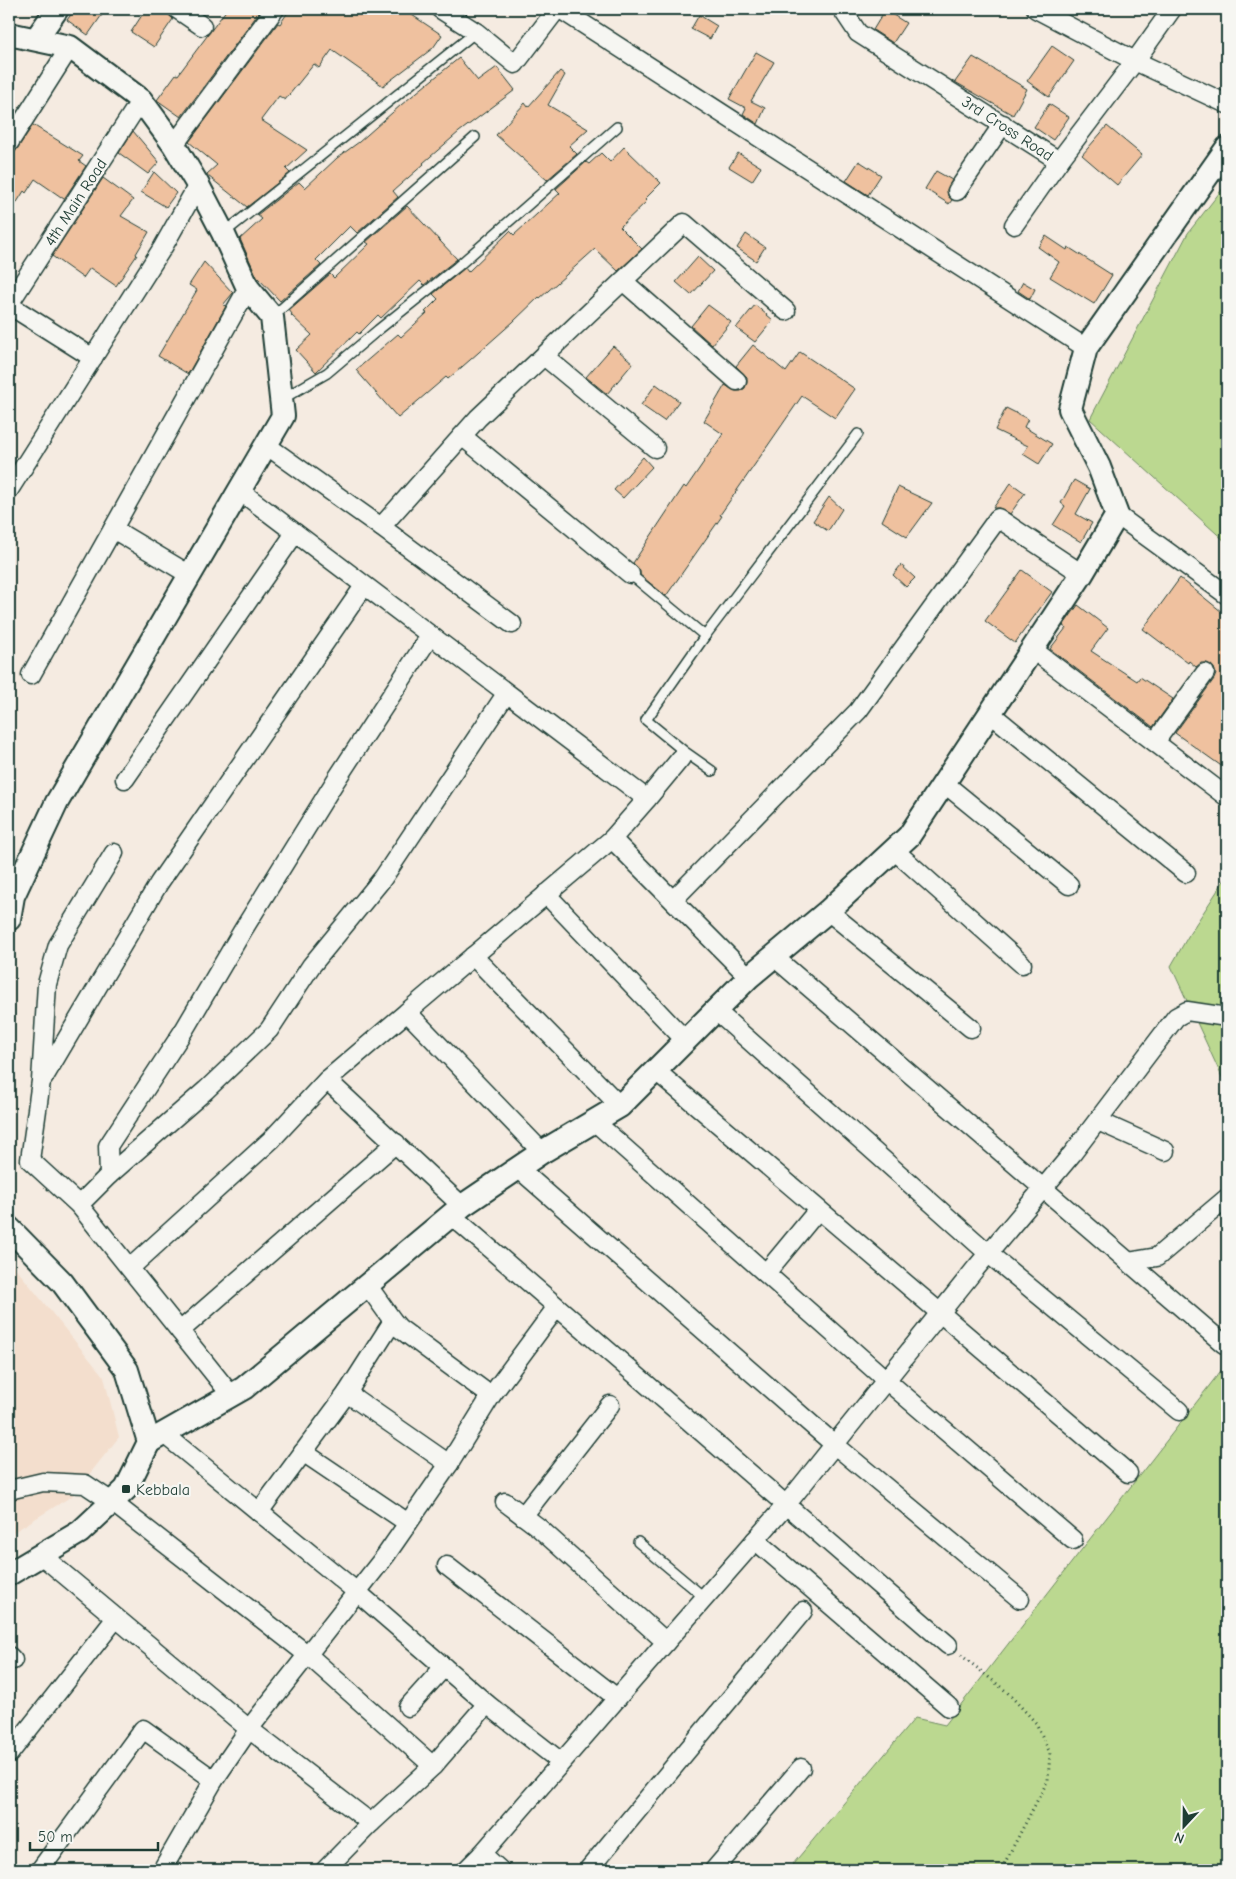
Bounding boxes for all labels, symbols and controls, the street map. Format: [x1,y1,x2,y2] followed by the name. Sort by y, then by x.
[958,93,1056,165] street label: 3rd Cross Road
[41,156,111,249] street label: 4th Main Road
[136,1481,190,1499] place label: Kebbala
[120,1483,132,1495] marker: Kebbala
[1158,1802,1208,1852] north arrow
[30,1819,158,1851] scale bar
[38,1828,73,1846] text: 50 m
[1172,1828,1187,1847] text: N

